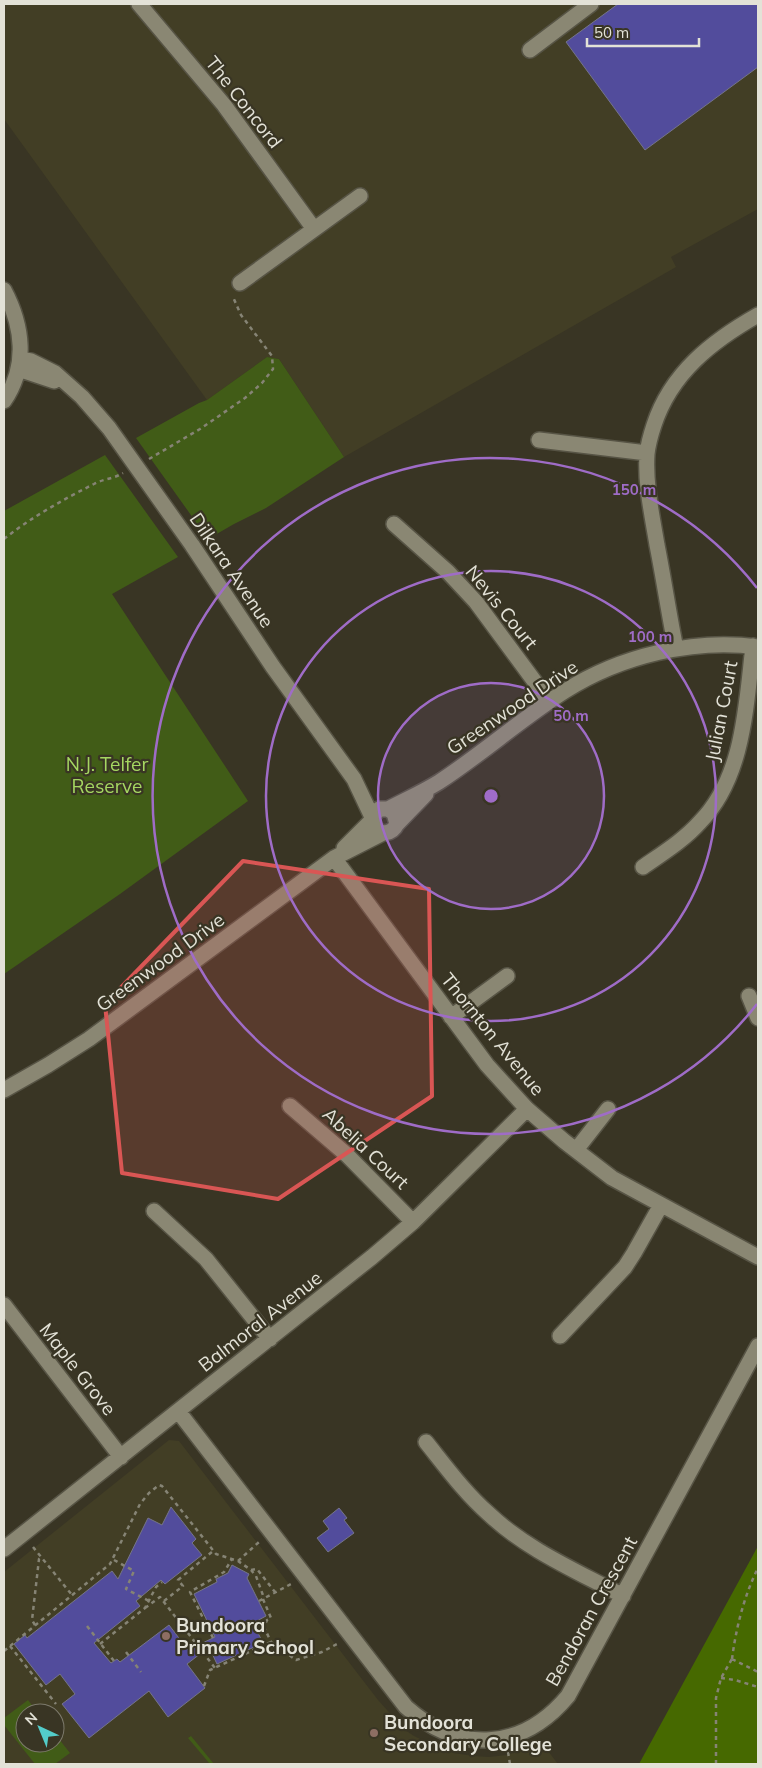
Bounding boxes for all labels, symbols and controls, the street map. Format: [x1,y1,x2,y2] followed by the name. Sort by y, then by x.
[587,15,700,47] scale bar
[594,23,629,42] text: 50 m
[201,51,287,153] street label: The Concord
[612,480,656,499] text: 150 m
[185,508,279,632] street label: Dilkara Avenue
[461,560,544,654] street label: Nevis Court
[628,627,672,646] text: 100 m
[442,654,582,760] street label: Greenwood Drive
[699,658,743,763] street label: Julian Court
[553,706,589,725] text: 50 m
[66,752,148,798] park label: N.J. Telfer Reserve
[482,787,500,805] centre of rings
[91,907,229,1017] street label: Greenwood Drive
[436,968,550,1100] street label: Thornton Avenue
[318,1102,414,1194] street label: Abelia Court
[193,1265,327,1377] street label: Balmoral Avenue
[34,1318,122,1420] street label: Maple Grove
[540,1532,642,1690] street label: Bendoran Crescent
[176,1613,314,1659] place label: Bundoora Primary School
[160,1630,172,1642] marker: Bundoora Primary School
[15,1703,65,1753] north arrow
[21,1709,41,1729] text: N
[384,1710,552,1756] place label: Bundoora Secondary College
[368,1727,380,1739] marker: Bundoora Secondary College

